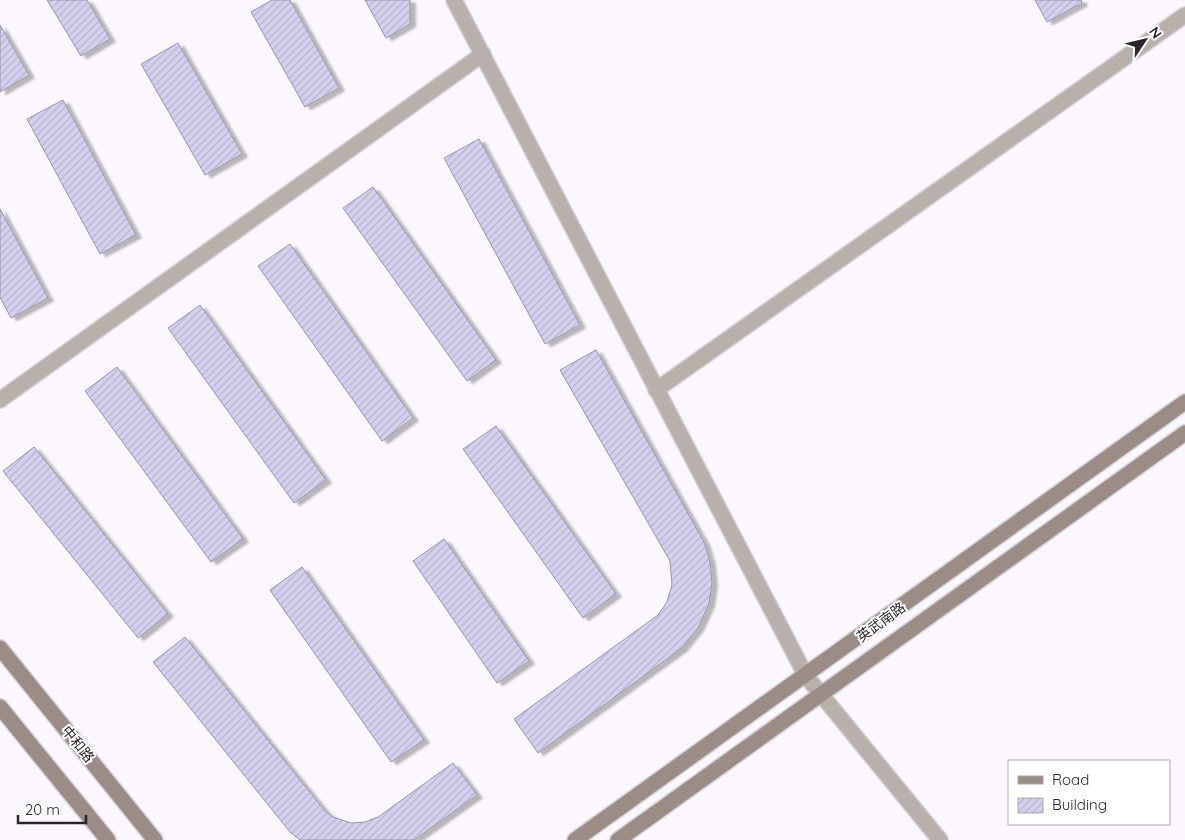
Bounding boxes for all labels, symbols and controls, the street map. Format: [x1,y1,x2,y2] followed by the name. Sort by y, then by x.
[1120,15,1170,65] north arrow
[1145,23,1166,42] text: N
[853,598,909,646] street label: 英武南路
[58,722,98,766] street label: 中和路
[1008,760,1170,825] legend
[1052,770,1089,789] text: Road
[18,792,85,824] scale bar
[1052,795,1107,814] text: Building
[25,800,60,819] text: 20 m

